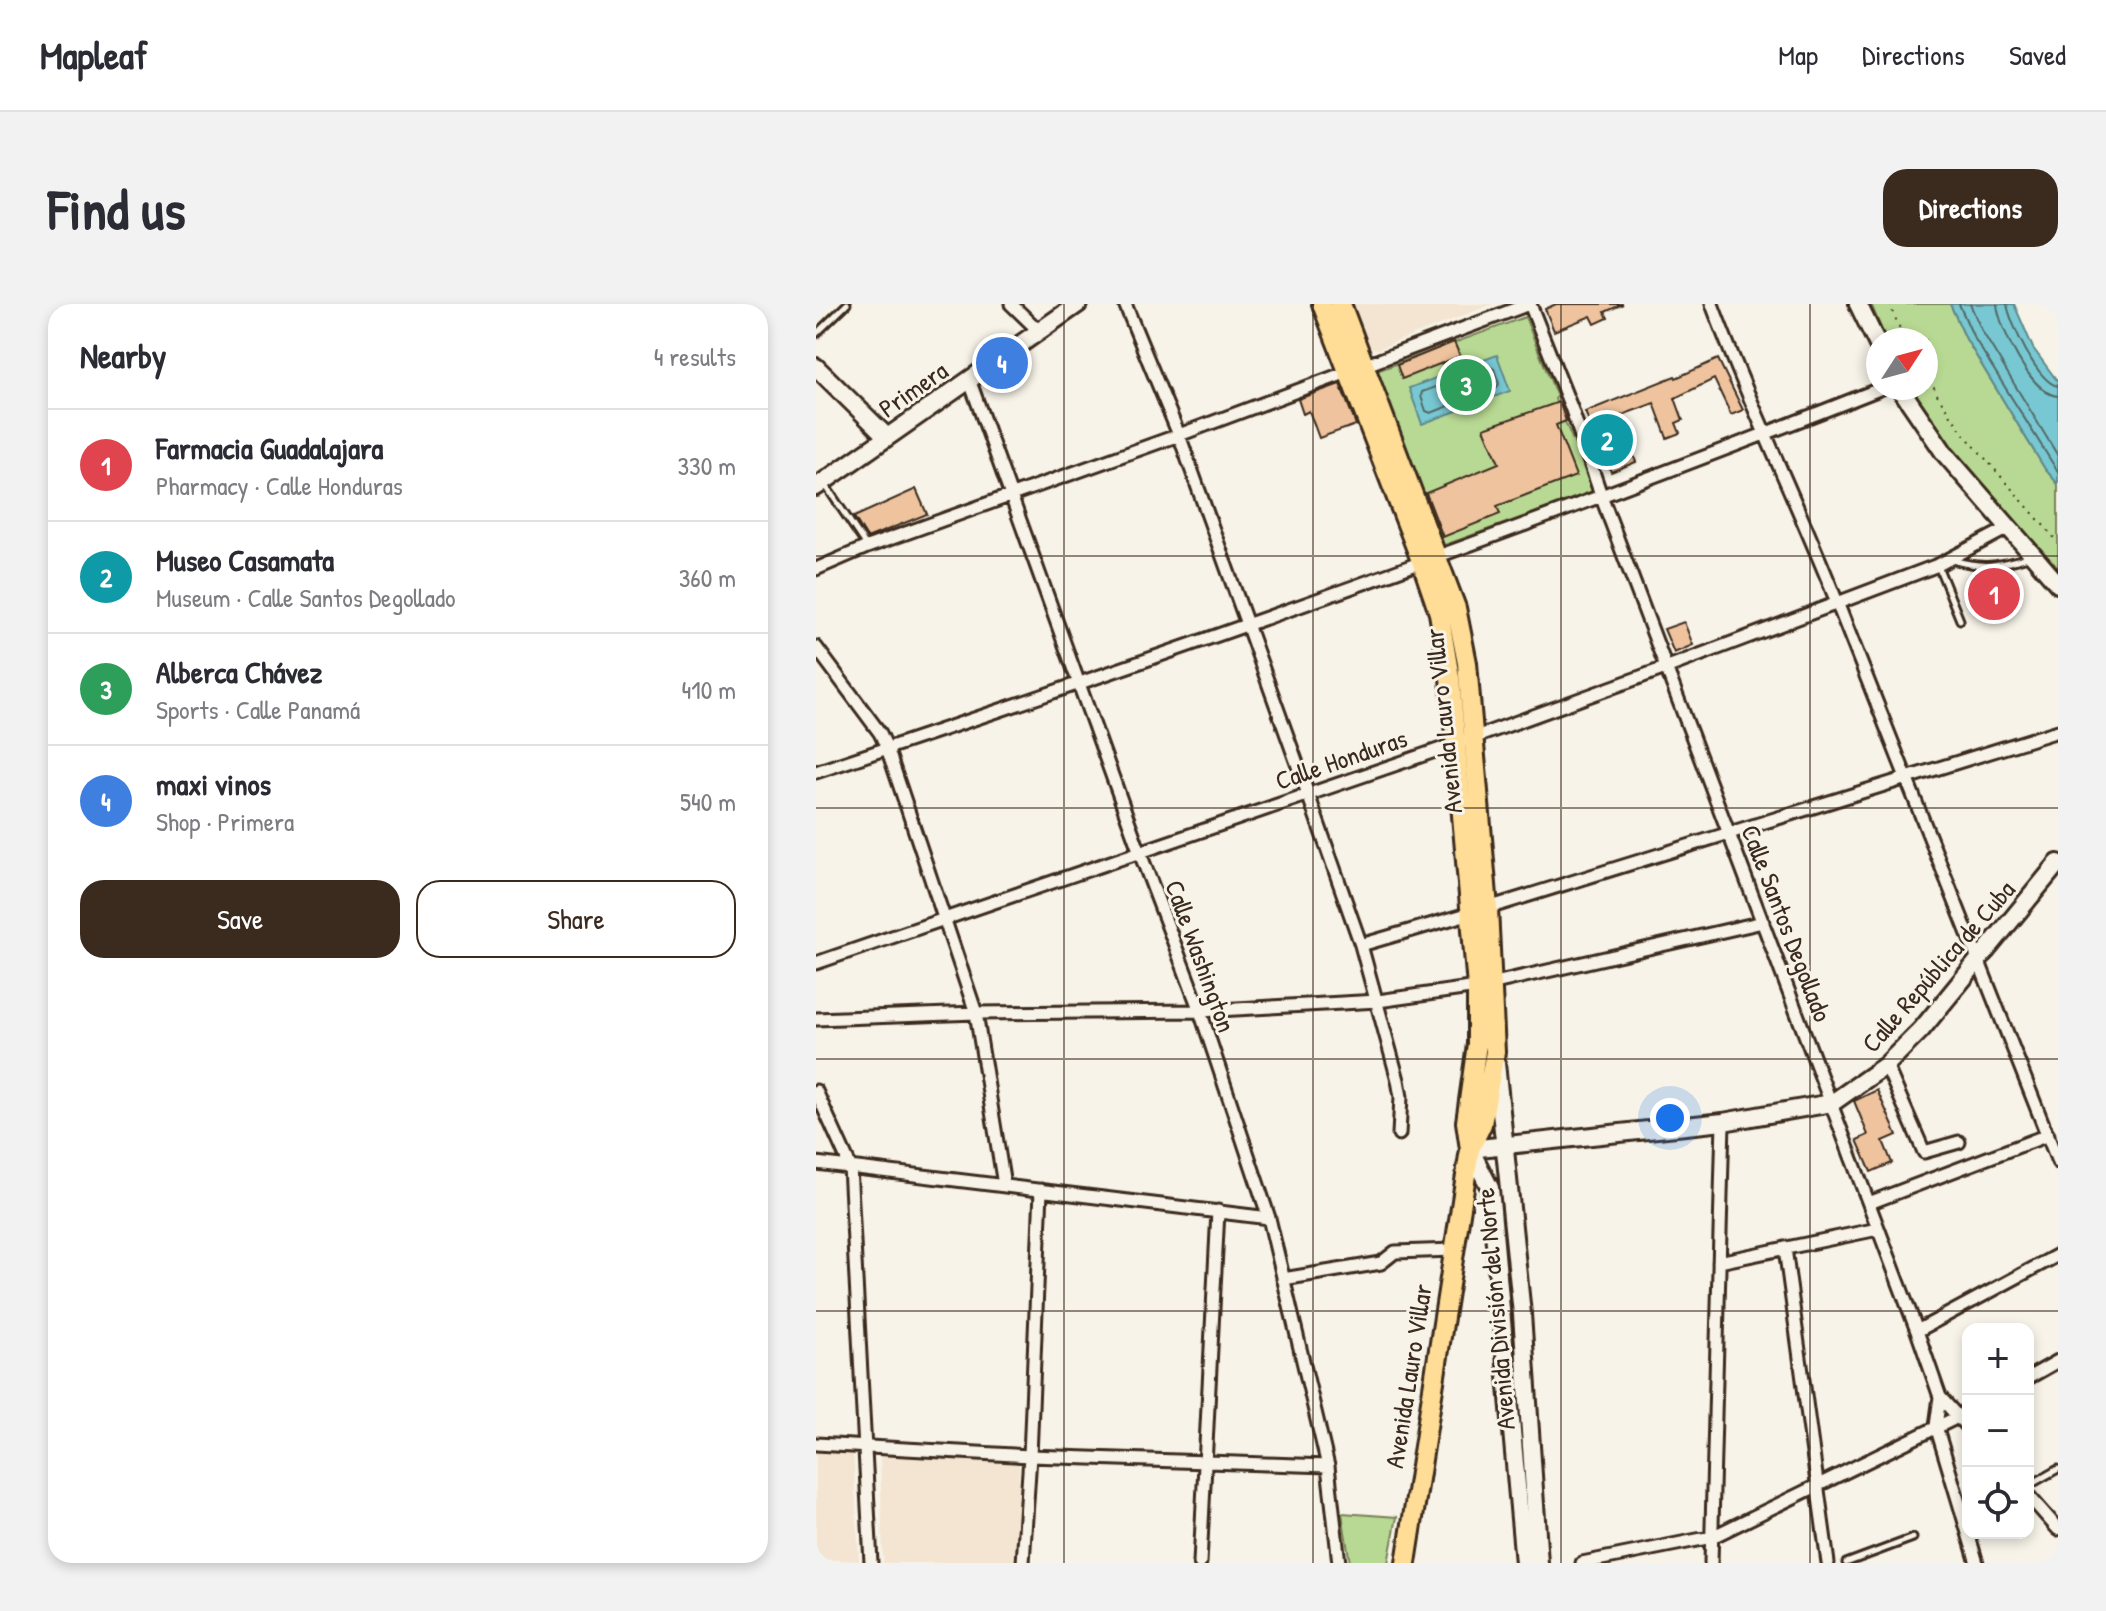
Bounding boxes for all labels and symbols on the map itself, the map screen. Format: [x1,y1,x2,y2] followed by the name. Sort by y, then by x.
[1866,328,1938,400] north arrow
[976,333,1028,393] pin: 4
[872,353,954,425] street label: Primera
[1440,355,1492,415] pin: 3
[1581,410,1633,470] pin: 2
[1968,564,2020,624] pin: 1
[1416,627,1470,815] street label: Avenida Lauro Villar
[1270,720,1412,798] street label: Calle Honduras
[1733,820,1841,1026] street label: Calle Santos Degollado
[1853,872,2023,1060] street label: Calle República de Cuba
[1157,875,1245,1037] street label: Calle Washington
[1650,1098,1690,1138] your location
[1467,1187,1523,1431] street label: Avenida División del Norte
[1376,1281,1440,1471] street label: Avenida Lauro Villar

